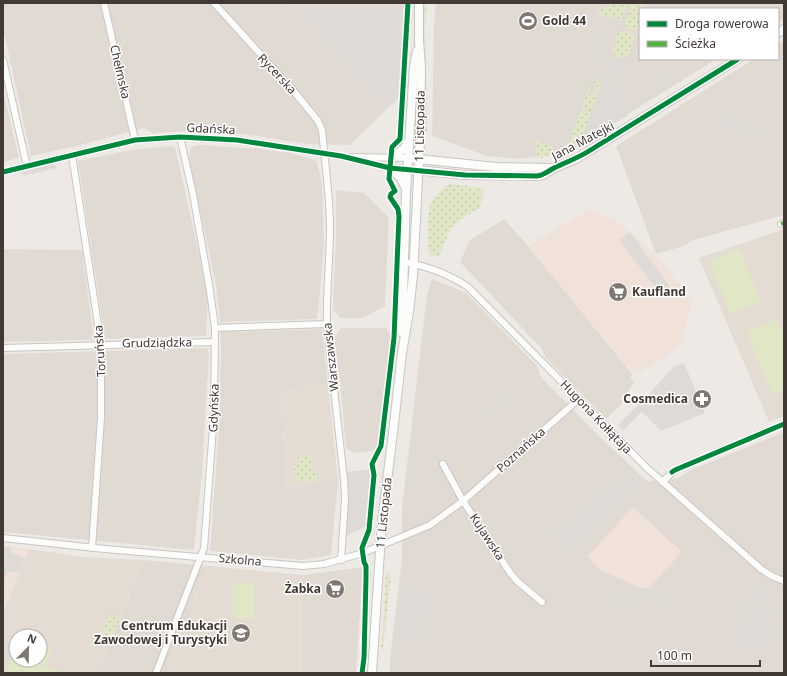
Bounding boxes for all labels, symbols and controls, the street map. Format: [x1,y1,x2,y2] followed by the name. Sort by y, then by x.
[639,8,779,60] legend
[517,10,539,32] sports icon: Gold 44
[542,12,586,29] place label: Gold 44
[675,15,769,32] text: Droga rowerowa
[675,35,716,52] text: Ścieżka
[106,43,135,101] street label: Chełmska
[254,50,301,98] street label: Rycerska
[410,90,429,162] street label: 11 Listopada
[548,117,617,165] street label: Jana Matejki
[186,119,236,138] street label: Gdańska
[607,281,629,303] supermarket icon: Kaufland
[632,283,686,300] place label: Kaufland
[318,322,343,392] street label: Warszawska
[89,325,110,377] street label: Toruńska
[122,333,192,352] street label: Grudziądzka
[557,376,636,457] street label: Hugona Kołłątaja
[204,383,223,433] street label: Gdyńska
[691,388,713,410] pharmacy icon: Cosmedica
[623,390,688,407] place label: Cosmedica
[492,423,549,476] street label: Poznańska
[371,476,396,550] street label: 11 Listopada
[466,510,509,564] street label: Kujawska
[218,549,262,570] street label: Szkolna
[324,578,346,600] supermarket icon: Żabka
[285,580,321,597] place label: Żabka
[94,617,227,648] place label: Centrum Edukacji Zawodowej i Turystyki
[230,622,252,644] school or university icon: Centrum Edukacji Zawodowej i Turystyki
[8,628,48,668] north arrow
[25,630,39,647] text: N
[651,642,760,668] scale bar
[657,647,692,664] text: 100 m

